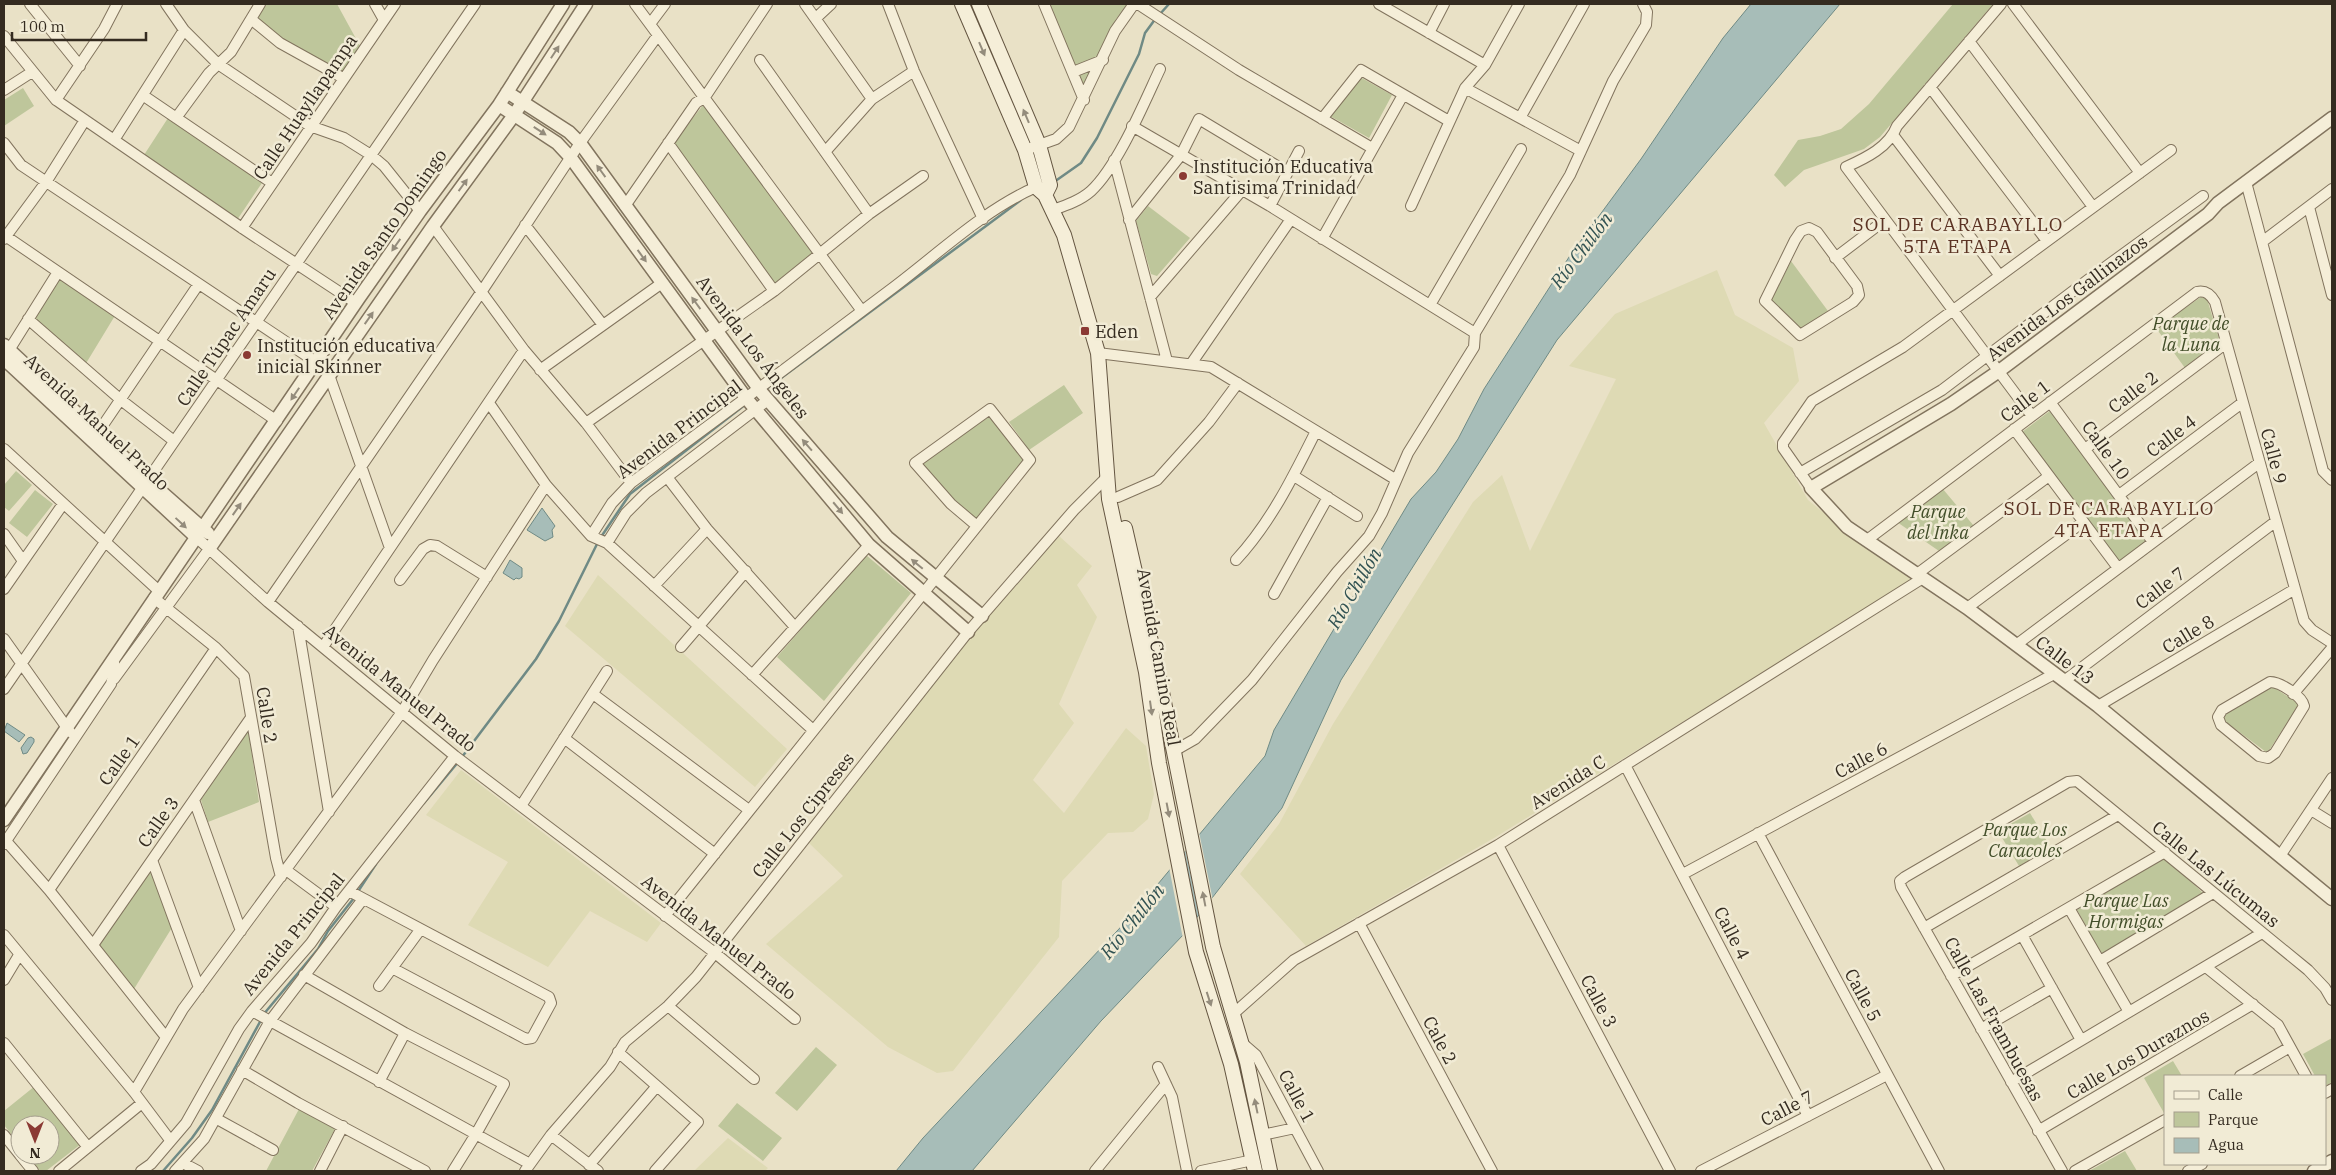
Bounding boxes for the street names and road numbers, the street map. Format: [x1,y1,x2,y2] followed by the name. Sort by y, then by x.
[248,30,362,184] street label: Calle Huayllapampa
[316,144,452,324] street label: Avenida Santo Domingo
[1982,230,2152,366] street label: Avenida Los Gallinazos
[171,264,281,410] street label: Calle Túpac Amaru
[691,271,815,423] street label: Avenida Los Ángeles
[20,349,174,495] street label: Avenida Manuel Prado
[2103,366,2163,418] street label: Calle 2
[612,374,746,484] street label: Avenida Principal
[1995,375,2055,427] street label: Calle 1
[2141,410,2201,462] street label: Calle 4
[2077,416,2135,484] street label: Calle 10
[2256,426,2292,486] street label: Calle 9
[2130,562,2190,614] street label: Calle 7
[1132,566,1186,748] street label: Avenida Camino Real
[2158,610,2218,658] street label: Calle 8
[319,619,481,757] street label: Avenida Manuel Prado
[2031,630,2099,690] street label: Calle 13
[251,685,283,745] street label: Calle 2
[93,730,145,790] street label: Calle 1
[1831,737,1891,783] street label: Calle 6
[747,748,859,882] street label: Calle Los Cipreses
[1526,750,1610,814] street label: Avenida C
[132,792,184,852] street label: Calle 3
[2148,816,2284,932] street label: Calle Las Lúcumas
[237,868,349,1000] street label: Avenida Principal
[637,869,801,1005] street label: Avenida Manuel Prado
[1709,902,1755,964] street label: Calle 4
[1939,933,2049,1105] street label: Calle Las Frambuesas
[1840,965,1886,1025] street label: Calle 5
[1576,971,1622,1031] street label: Calle 3
[2063,1004,2213,1104] street label: Calle Los Duraznos
[1418,1012,1462,1068] street label: Cale 2
[1274,1066,1320,1126] street label: Calle 1
[1756,1085,1818,1131] street label: Calle 7

